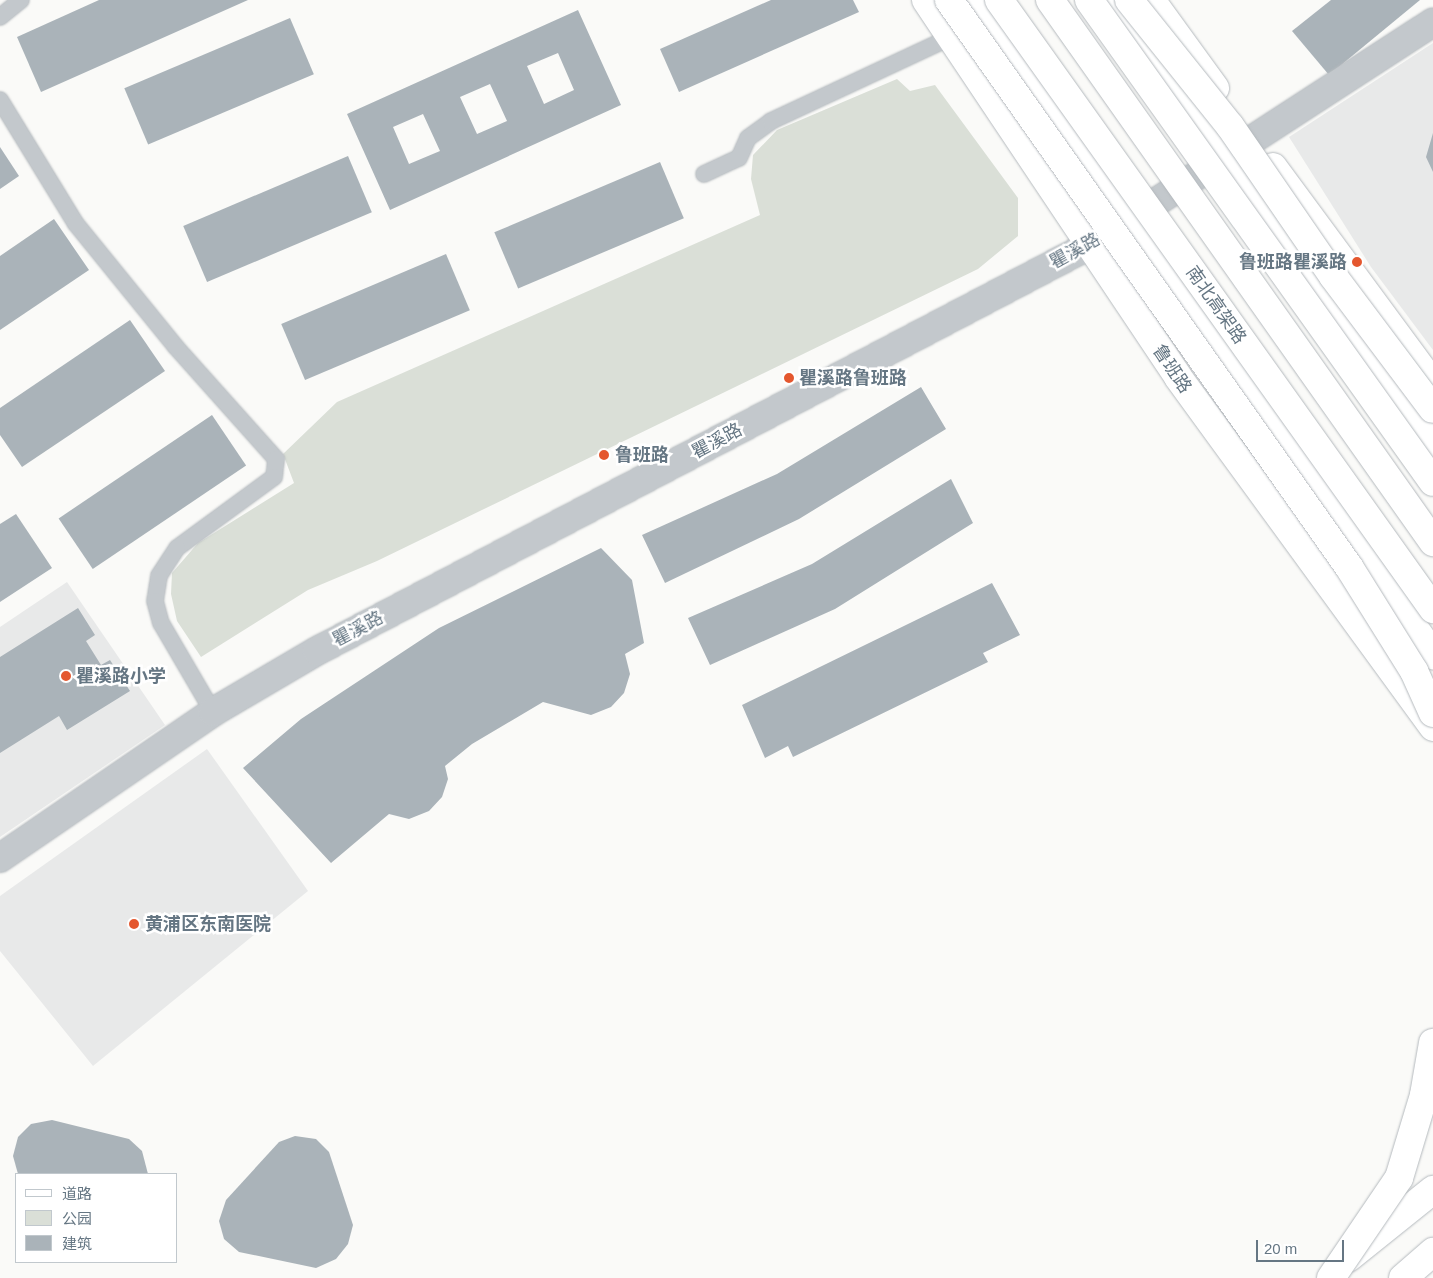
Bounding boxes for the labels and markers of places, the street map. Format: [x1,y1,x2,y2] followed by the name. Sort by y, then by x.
[1239,251,1347,273] place label: 鲁班路瞿溪路
[1351,256,1363,268] marker: 鲁班路瞿溪路
[799,367,907,389] place label: 瞿溪路鲁班路
[783,372,795,384] marker: 瞿溪路鲁班路
[615,444,669,466] place label: 鲁班路
[597,448,611,462] marker: 鲁班路
[76,665,166,687] place label: 瞿溪路小学
[60,670,72,682] marker: 瞿溪路小学
[145,913,271,935] place label: 黄浦区东南医院
[127,917,141,931] marker: 黄浦区东南医院

